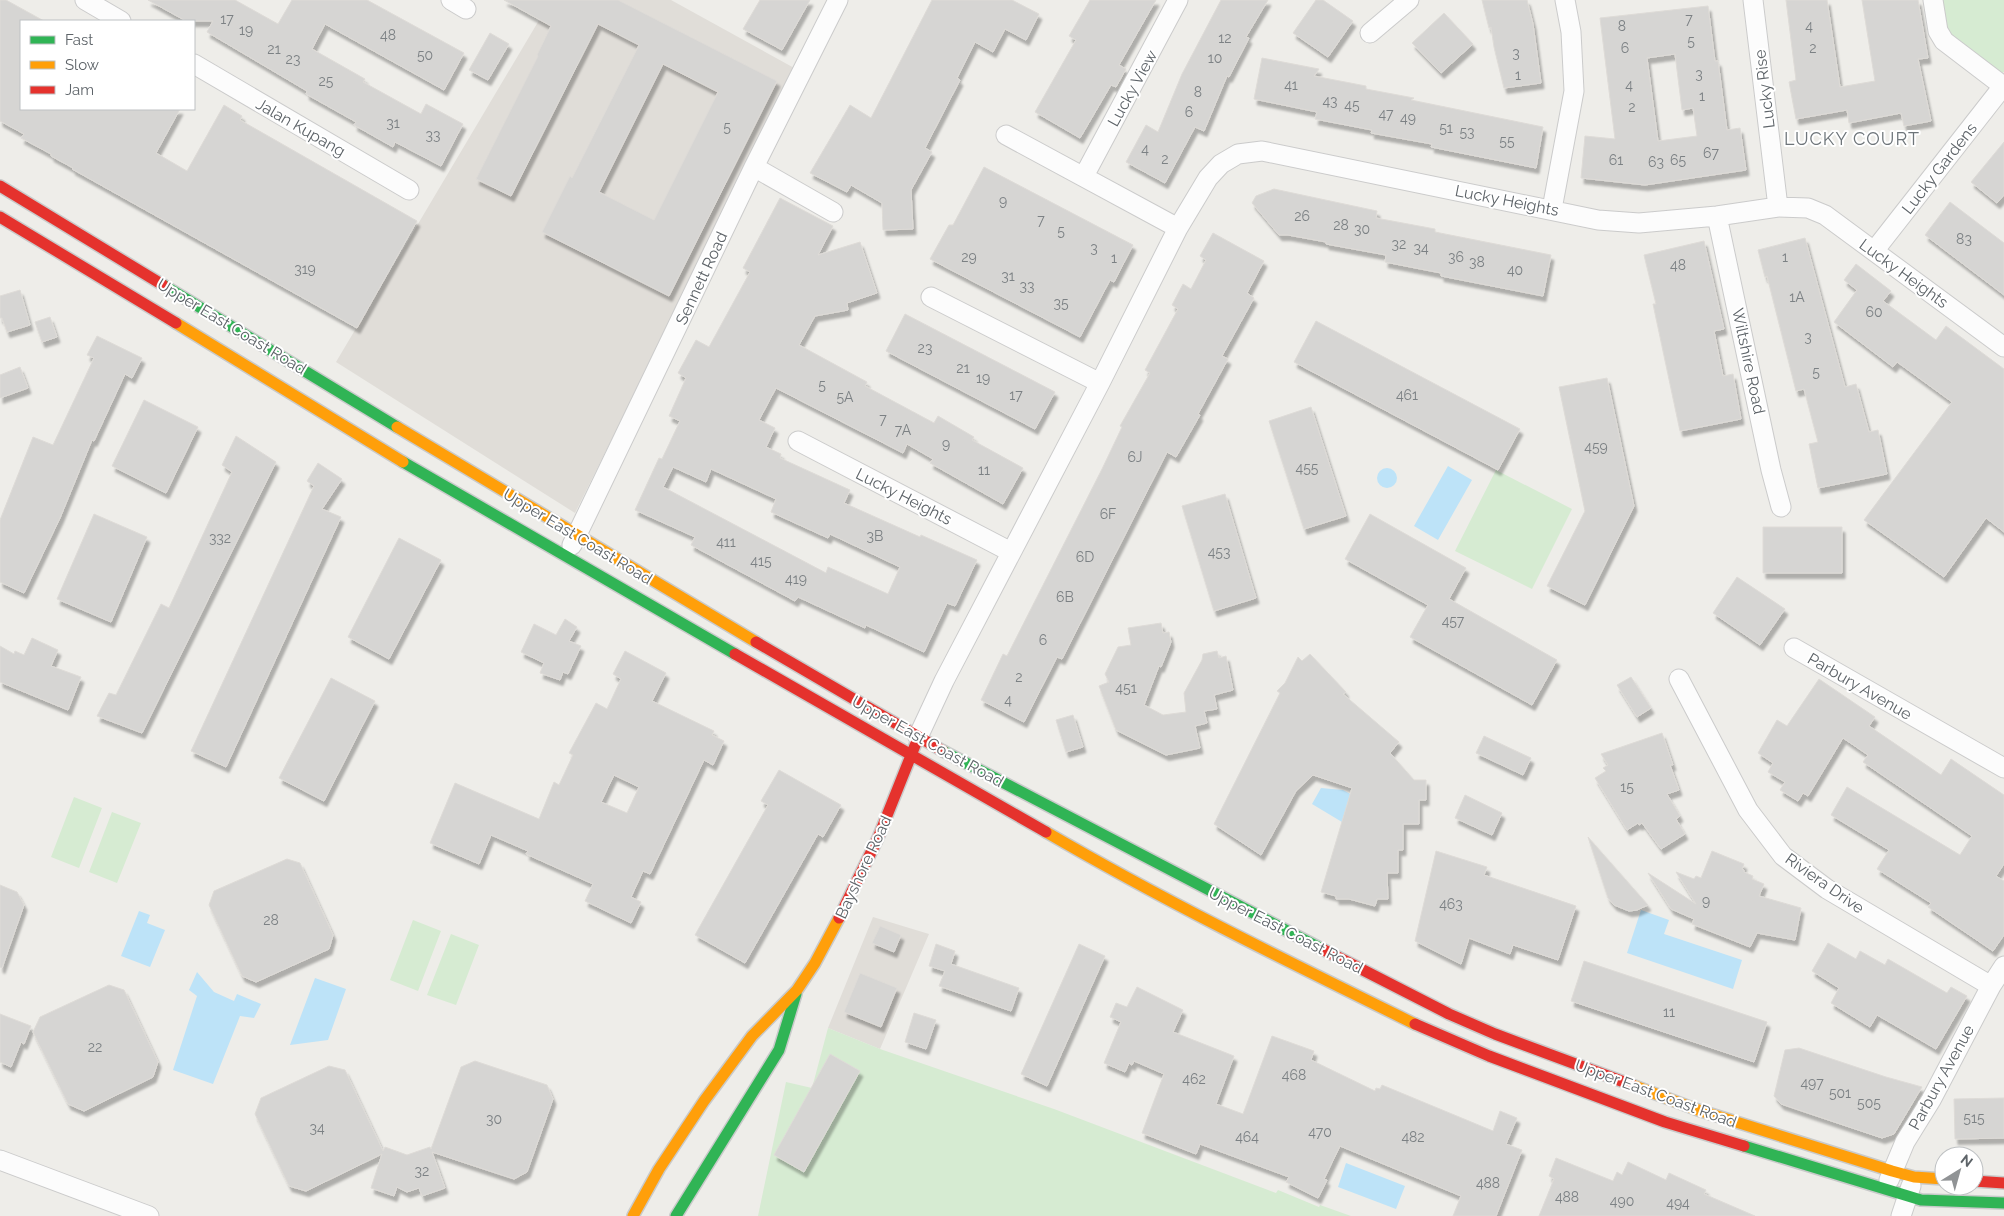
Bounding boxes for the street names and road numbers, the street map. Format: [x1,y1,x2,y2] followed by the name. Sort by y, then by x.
[1104,47,1161,130] street label: Lucky View
[1750,48,1779,129] street label: Lucky Rise
[253,94,349,161] street label: Jalan Kupang
[1898,119,1981,218] street label: Lucky Gardens
[1453,181,1561,220] street label: Lucky Heights
[672,229,731,328] street label: Sennett Road
[1856,235,1952,312] street label: Lucky Heights
[154,274,310,379] street label: Upper East Coast Road
[1728,306,1769,416] street label: Wiltshire Road
[853,464,955,529] street label: Lucky Heights
[500,484,656,589] street label: Upper East Coast Road
[1804,649,1915,724] street label: Parbury Avenue
[848,692,1007,791] street label: Upper East Coast Road
[831,813,896,922] street label: Bayshore Road
[1782,849,1868,918] street label: Riviera Drive
[1205,883,1366,978] street label: Upper East Coast Road
[1905,1021,1978,1133] street label: Parbury Avenue
[1572,1055,1739,1132] street label: Upper East Coast Road

